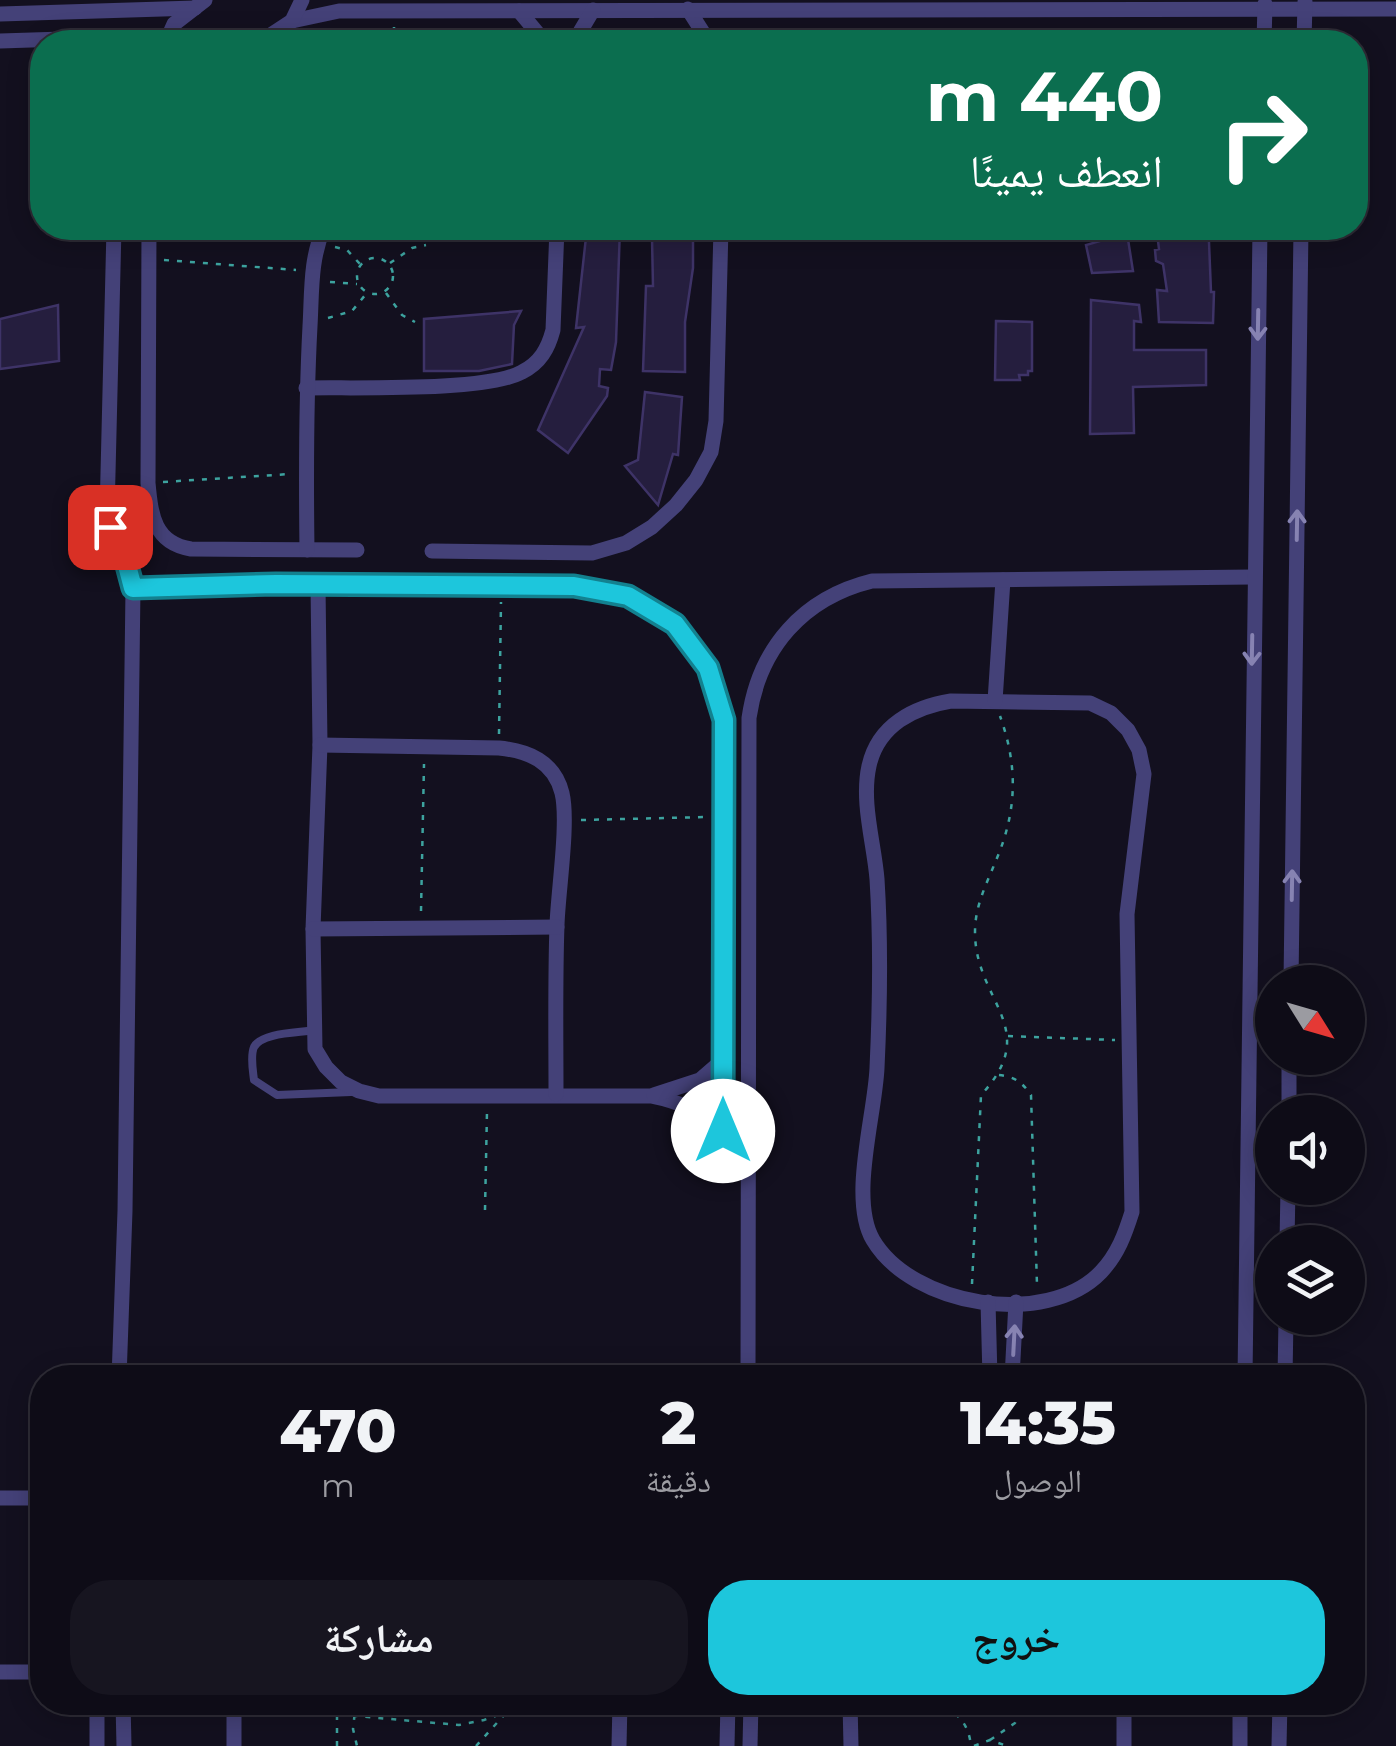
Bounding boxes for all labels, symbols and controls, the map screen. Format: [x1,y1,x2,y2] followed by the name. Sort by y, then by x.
[926,53,1163,139] text: 440 m
[1198,70,1328,200] icon: right
[970,143,1163,198] text: انعطف يمينًا
[1248,308,1268,340] one-way arrow
[68,485,153,570] pin
[83,500,138,555] icon: arrive
[1288,510,1306,542] one-way arrow
[1243,633,1262,665] one-way arrow
[1282,870,1302,902] one-way arrow
[1255,965,1365,1075] north arrow
[1255,965,1365,1335] map controls
[671,1079,775,1183] position arrow
[1255,1095,1365,1205] button: sound
[1255,1225,1365,1335] button: layers
[1005,1324,1024,1356] one-way arrow
[660,1386,696,1459] text: 2
[960,1386,1116,1459] text: 14:35
[279,1394,397,1467] text: 470
[646,1461,711,1500] text: دقيقة
[994,1461,1082,1500] text: الوصول
[321,1466,355,1505] text: m
[70,1580,688,1695] button: مشاركة
[708,1580,1325,1695] button: خروج

